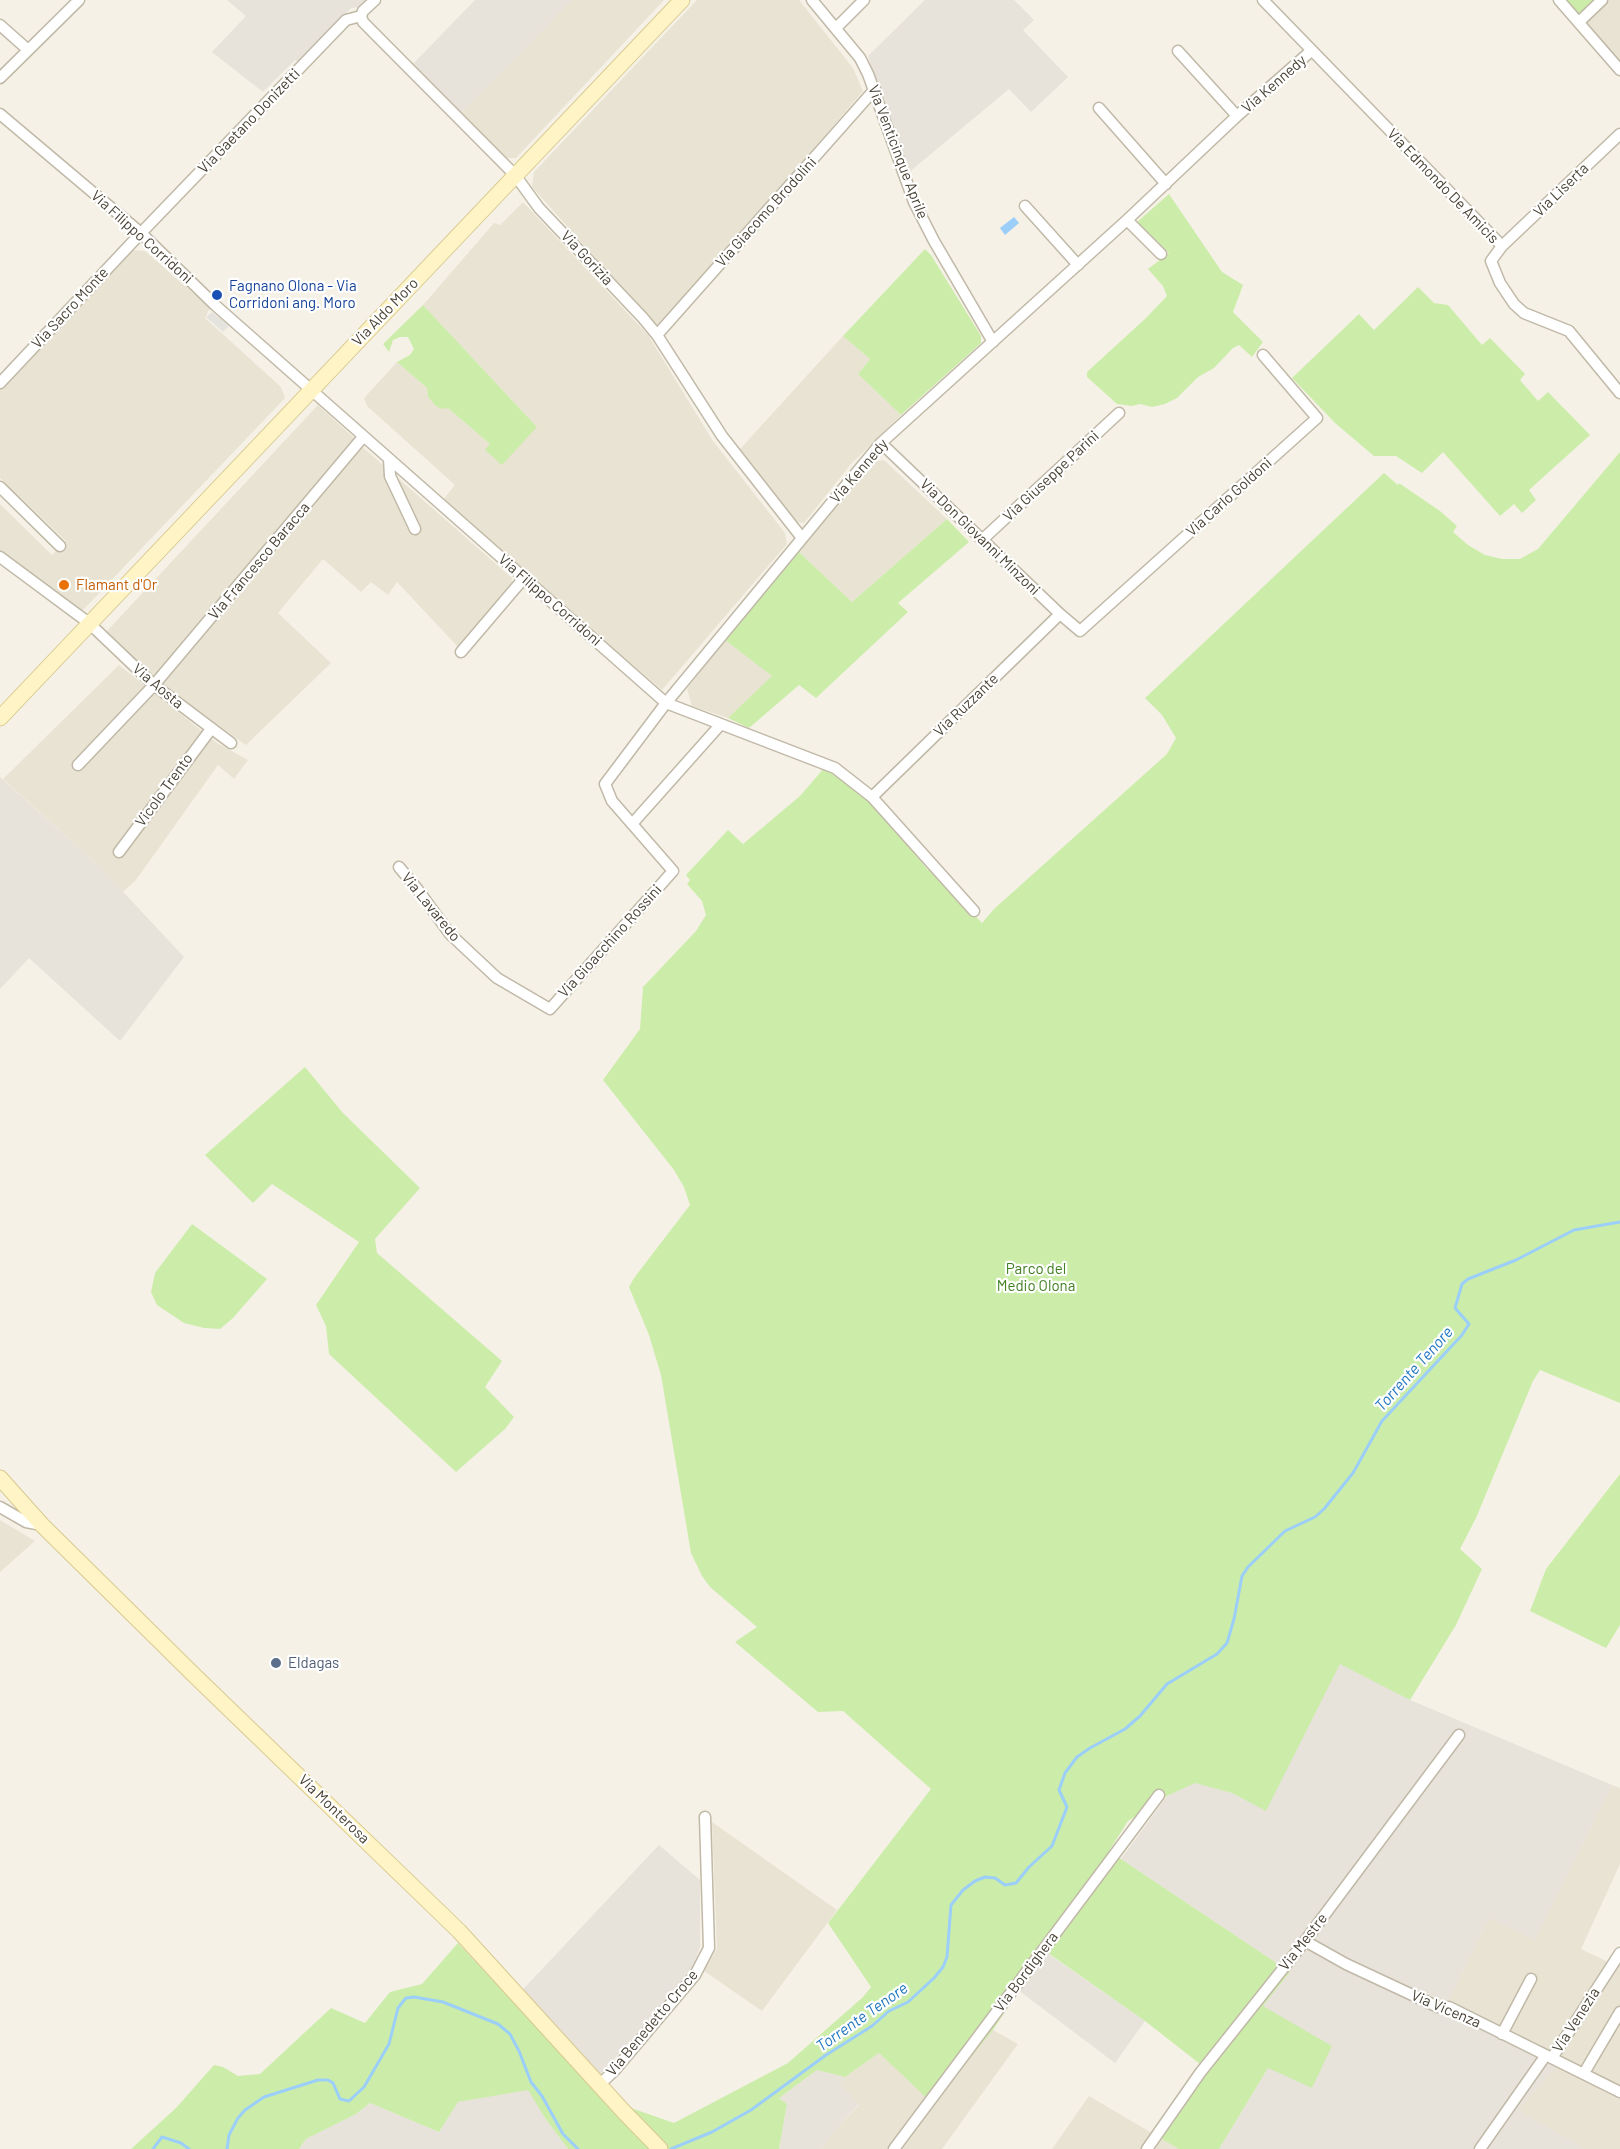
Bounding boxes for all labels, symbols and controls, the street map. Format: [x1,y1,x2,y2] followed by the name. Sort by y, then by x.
[1238,51,1310,117] street label: Via Kennedy
[194,65,304,177] street label: Via Gaetano Donizetti
[864,83,932,221] street label: Via Venticinque Aprile
[1383,125,1503,247] street label: Via Edmondo De Amicis
[712,153,820,271] street label: Via Giacomo Brodolini
[1530,159,1592,221] street label: Via Liserta
[87,187,197,287] street label: Via Filippo Corridoni
[557,227,617,289] street label: Via Gorizia
[28,264,112,352] street label: Via Sacro Monte
[348,274,422,350] street label: Via Aldo Moro
[229,277,357,312] place label: Fagnano Olona - Via Corridoni ang. Moro
[210,288,224,302] marker: Fagnano Olona - Via Corridoni ang. Moro
[999,427,1103,525] street label: Via Giuseppe Parini
[826,435,892,507] street label: Via Kennedy
[1182,454,1276,540] street label: Via Carlo Goldoni
[916,475,1044,599] street label: Via Don Giovanni Minzoni
[205,499,313,623] street label: Via Francesco Baracca
[495,550,605,650] street label: Via Filippo Corridoni
[76,576,157,594] place label: Flamant d'Or
[57,578,71,592] marker: Flamant d'Or
[129,660,187,712] street label: Via Aosta
[930,670,1002,740] street label: Via Ruzzante
[131,750,197,830] street label: Vicolo Trento
[398,869,464,945] street label: Via Lavaredo
[554,881,666,1001] street label: Via Gioacchino Rossini
[997,1260,1075,1295] park label: Parco del Medio Olona
[1371,1323,1457,1415] water label: Torrente Tenore
[288,1654,339,1672] place label: Eldagas
[269,1656,283,1670] marker: Eldagas
[295,1771,373,1847] street label: Via Monterosa
[1275,1910,1331,1974] street label: Via Mestre
[990,1928,1062,2016] street label: Via Bordighera
[602,1966,702,2080] street label: Via Benedetto Croce
[813,1978,911,2056] water label: Torrente Tenore
[1548,1984,1604,2056] street label: Via Venezia
[1408,1986,1484,2032] street label: Via Vicenza

